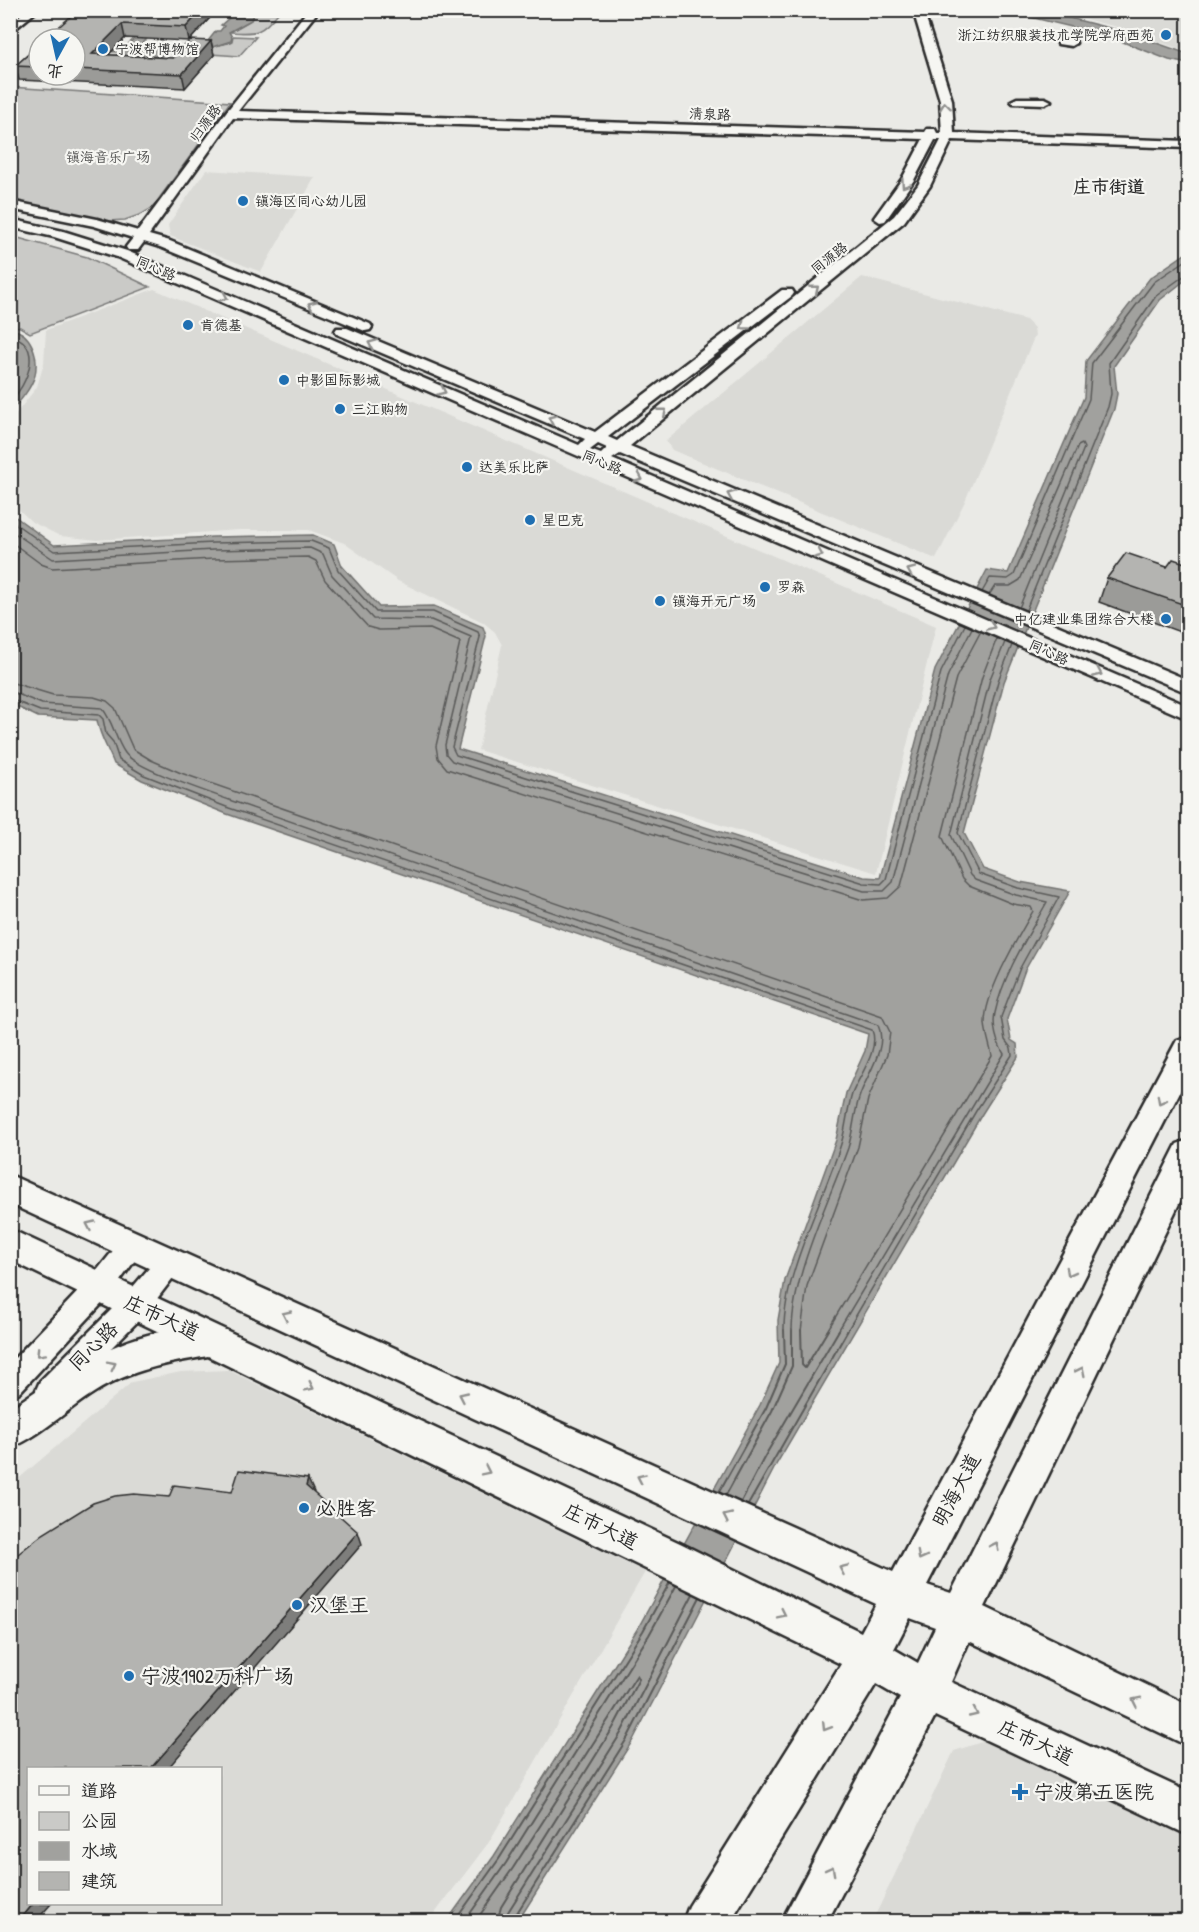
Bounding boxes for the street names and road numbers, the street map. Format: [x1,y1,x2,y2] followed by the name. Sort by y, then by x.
[185,100,225,145] street label: 归源路
[689,103,731,124] street label: 清泉路
[806,237,851,278] street label: 同源路
[133,251,179,284] street label: 同心路
[579,445,625,478] street label: 同心路
[1026,634,1072,669] street label: 同心路
[120,1287,204,1346] street label: 庄市大道
[62,1314,124,1376] street label: 同心路
[925,1448,986,1531] street label: 明海大道
[559,1496,643,1555] street label: 庄市大道
[994,1712,1078,1771] street label: 庄市大道

